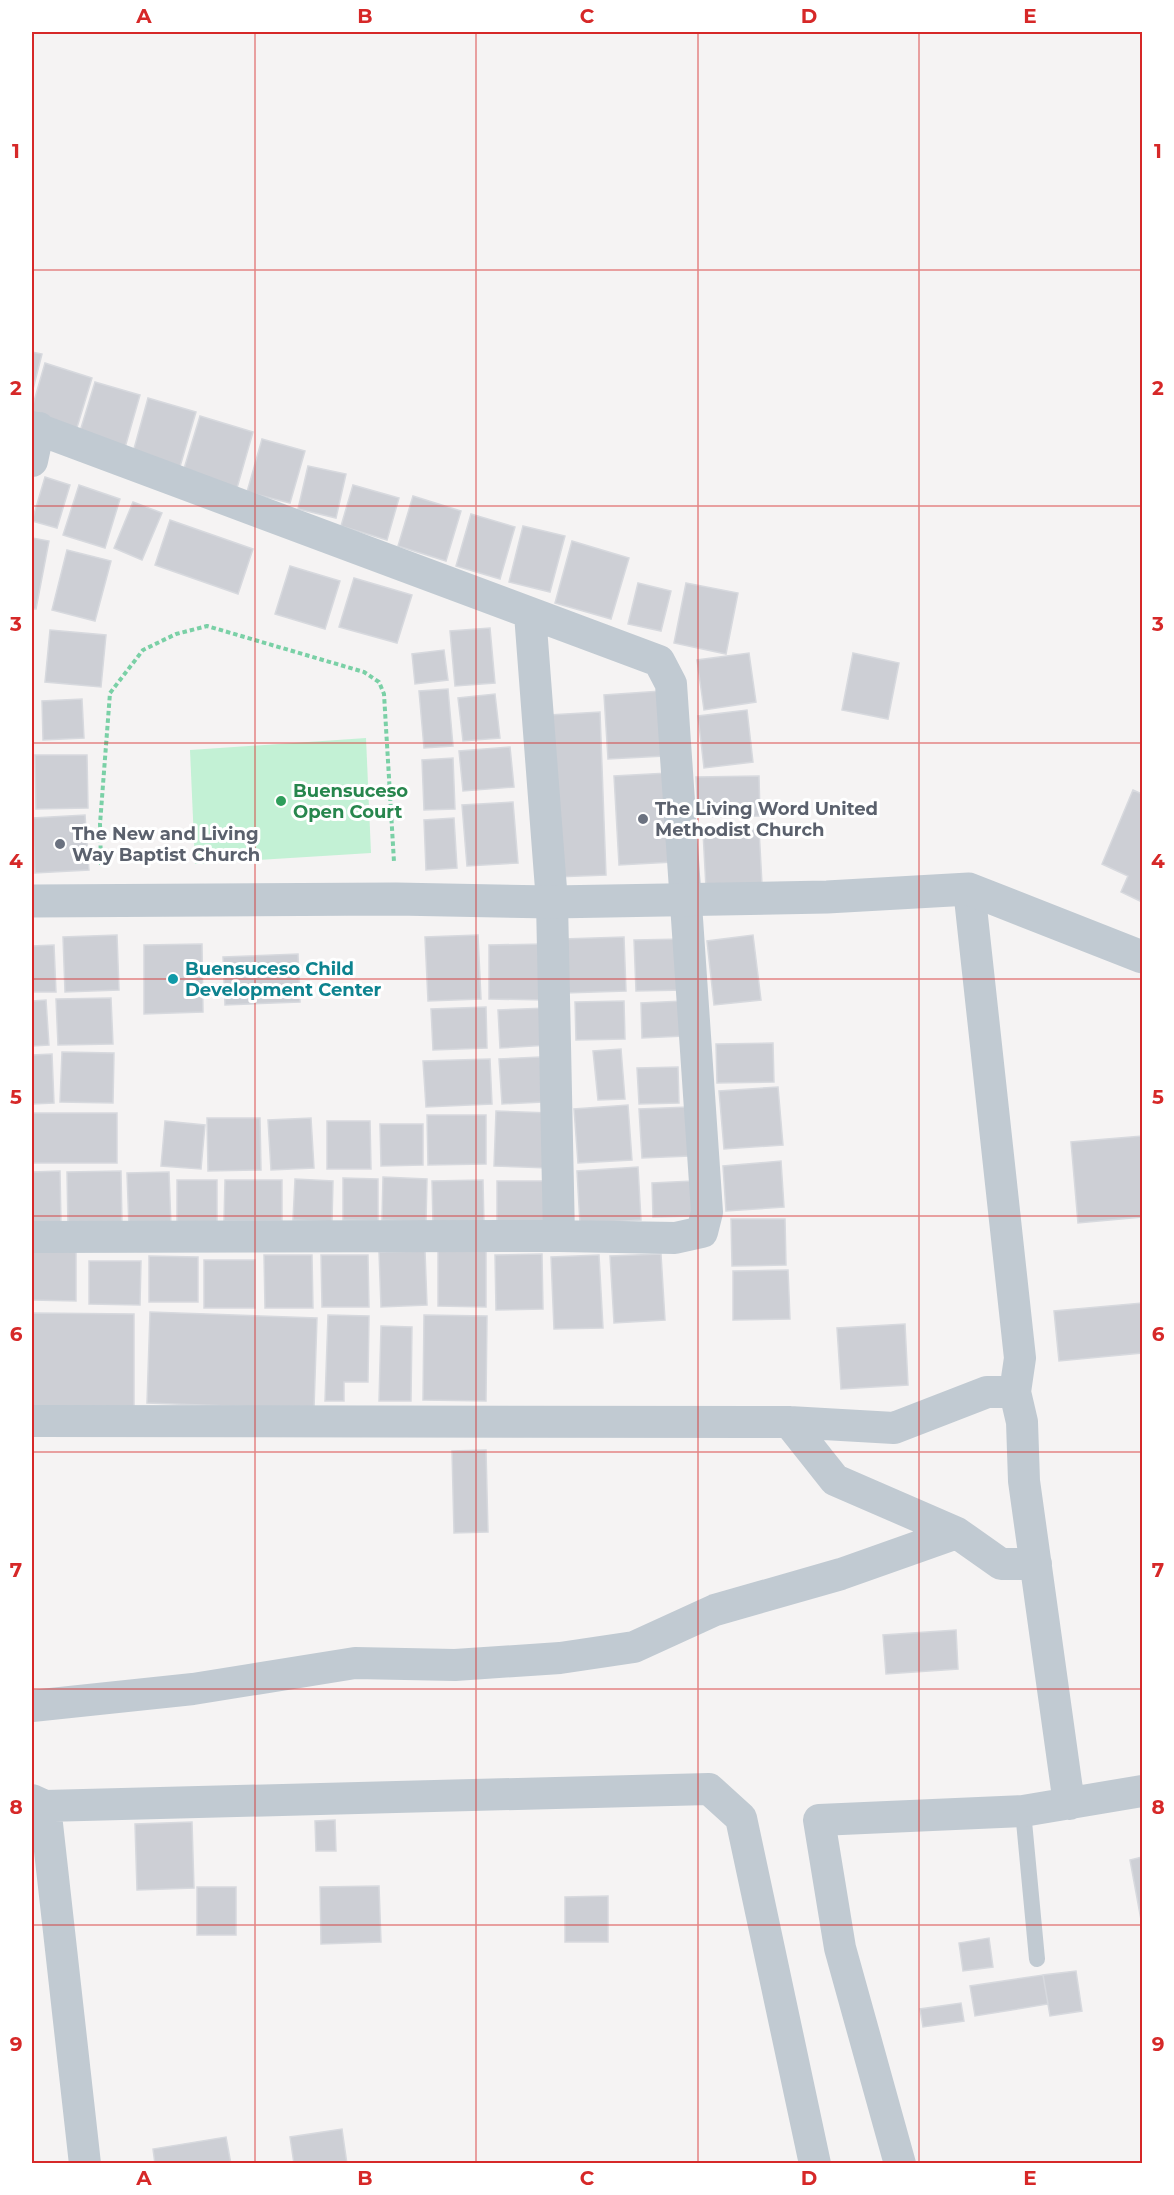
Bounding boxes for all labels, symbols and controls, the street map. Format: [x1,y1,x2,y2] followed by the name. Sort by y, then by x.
[135,4,152,28] text: A
[357,4,373,28] text: B
[580,4,595,28] text: C
[801,4,817,28] text: D
[1023,4,1037,28] text: E
[12,139,20,163] text: 1
[1154,139,1162,163] text: 1
[10,376,22,400] text: 2
[1152,376,1164,400] text: 2
[9,612,22,636] text: 3
[1151,612,1164,636] text: 3
[293,780,408,823] place label: Buensuceso Open Court
[274,794,288,808] marker: Buensuceso Open Court
[655,798,878,841] place label: The Living Word United Methodist Church
[636,812,650,826] marker: The Living Word United Methodist Church
[72,823,260,866] place label: The New and Living Way Baptist Church
[53,837,67,851] marker: The New and Living Way Baptist Church
[9,849,23,873] text: 4
[1151,849,1165,873] text: 4
[185,958,382,1001] place label: Buensuceso Child Development Center
[166,972,180,986] marker: Buensuceso Child Development Center
[10,1085,22,1109] text: 5
[1152,1085,1164,1109] text: 5
[10,1322,23,1346] text: 6
[1152,1322,1165,1346] text: 6
[10,1558,22,1582] text: 7
[1152,1558,1164,1582] text: 7
[9,1795,23,1819] text: 8
[1151,1795,1165,1819] text: 8
[10,2032,22,2056] text: 9
[1152,2032,1164,2056] text: 9
[135,2166,152,2190] text: A
[357,2166,373,2190] text: B
[580,2166,595,2190] text: C
[801,2166,817,2190] text: D
[1023,2166,1037,2190] text: E

